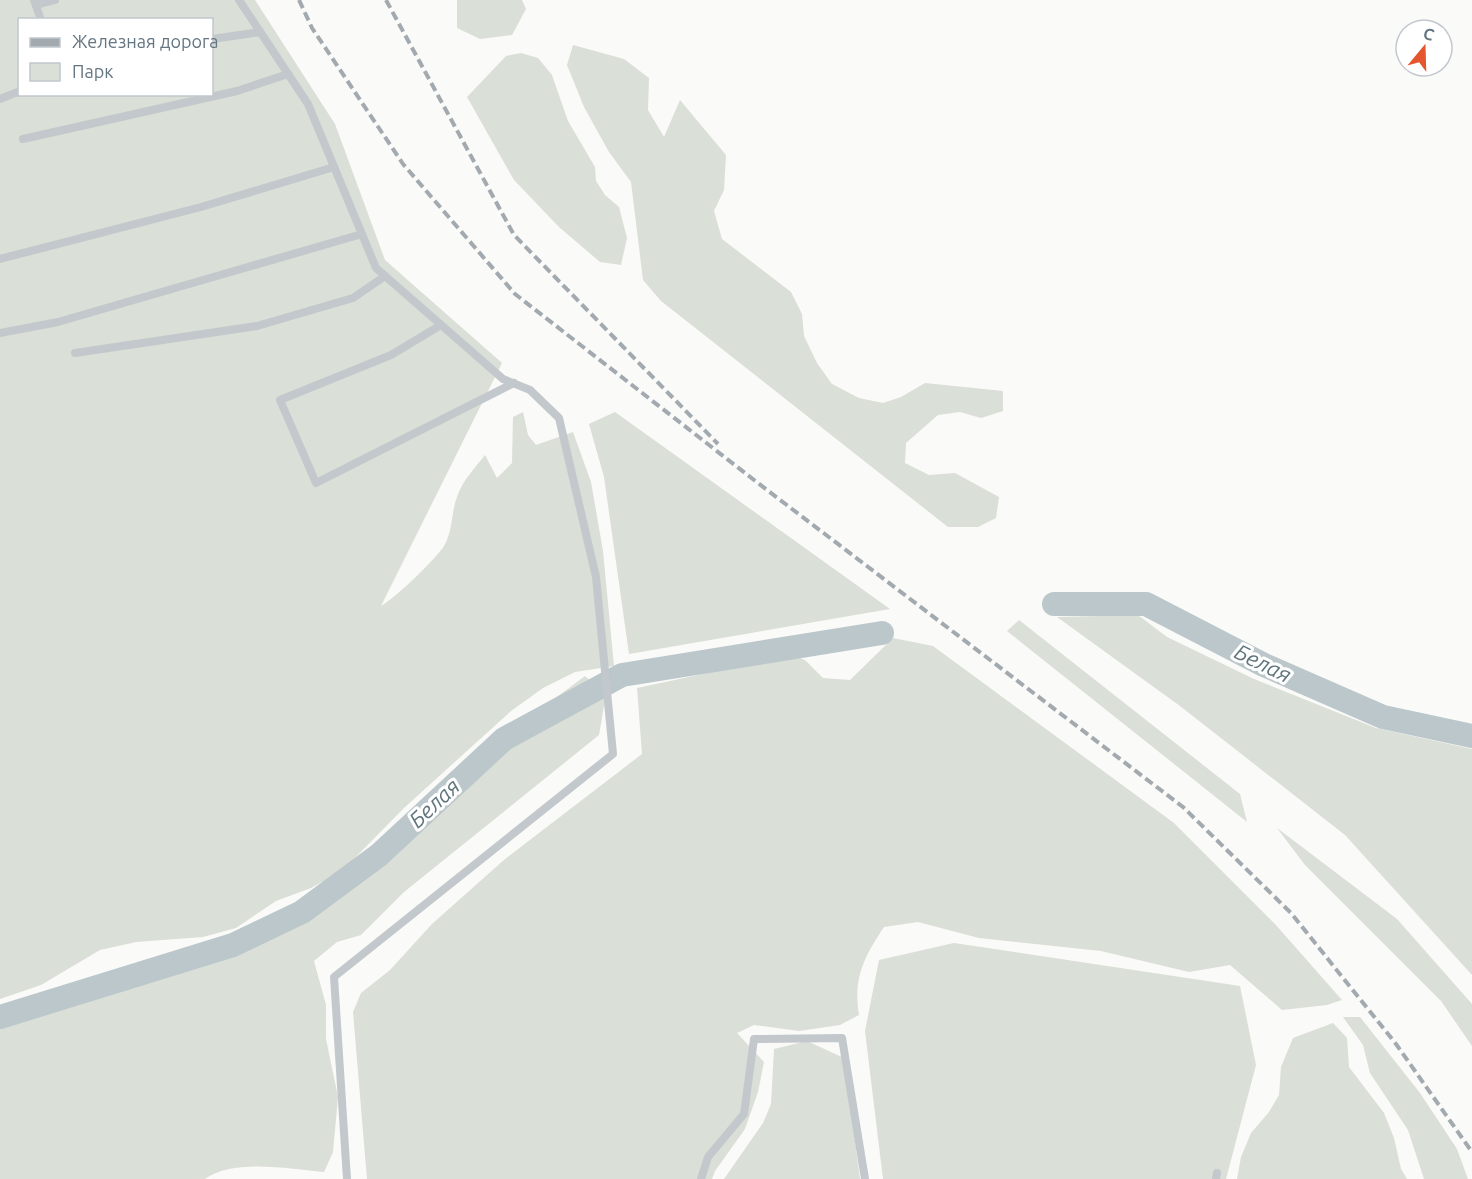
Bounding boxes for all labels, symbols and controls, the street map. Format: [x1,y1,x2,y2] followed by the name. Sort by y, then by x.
[18,18,213,96] legend
[1394,18,1454,78] north arrow
[1421,24,1437,44] text: С
[72,31,219,51] text: Железная дорога
[72,61,113,81] text: Парк
[1231,638,1296,687] water label: Белая
[403,773,464,832] water label: Белая

